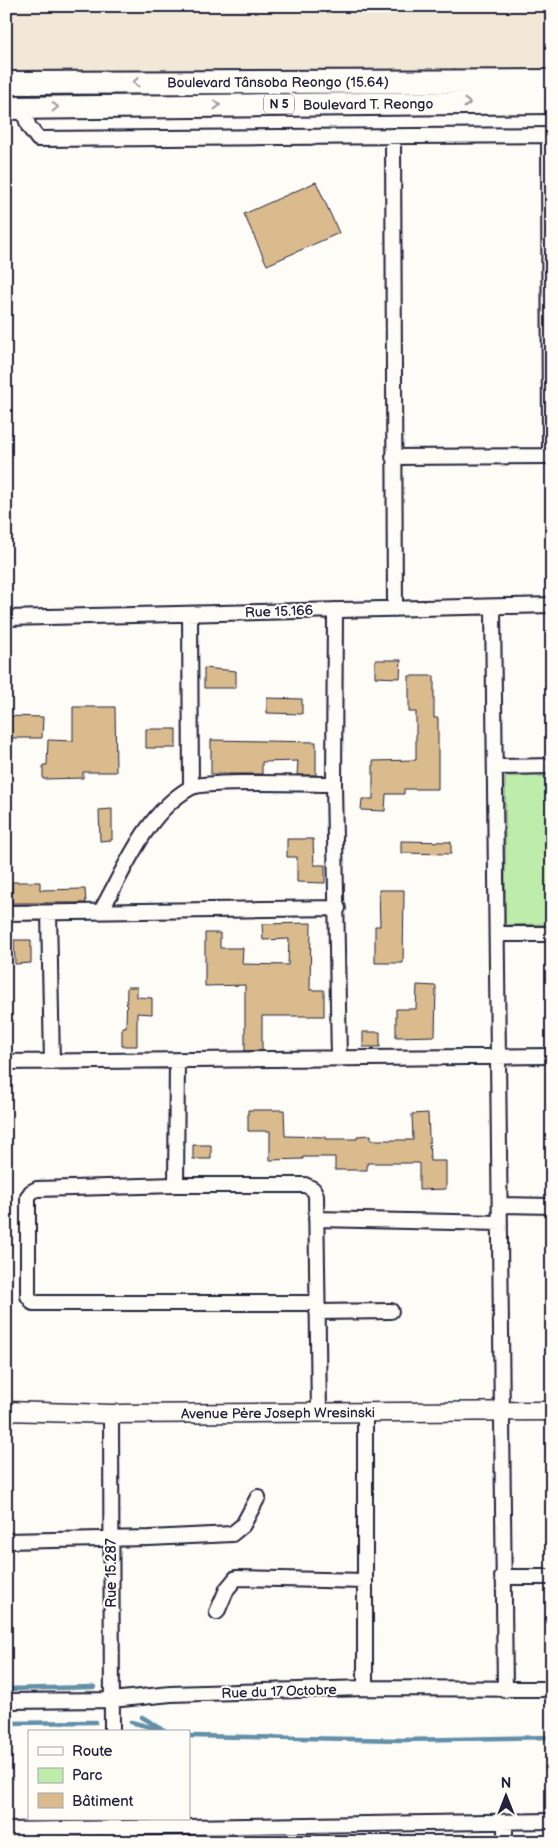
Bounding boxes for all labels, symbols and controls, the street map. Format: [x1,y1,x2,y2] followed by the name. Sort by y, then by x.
[167,74,389,91] street label: Boulevard Tânsoba Reongo (15.64)
[131,77,139,87] one-way arrow
[264,95,294,114] road number: N 5
[303,95,434,114] street label: Boulevard T. Reongo
[464,98,472,108] one-way arrow
[214,100,222,110] one-way arrow
[52,102,59,112] one-way arrow
[244,602,314,621] street label: Rue 15.166
[181,1404,375,1423] street label: Avenue Père Joseph Wresinski
[103,1538,120,1608] street label: Rue 15.287
[221,1681,337,1702] street label: Rue du 17 Octobre
[28,1730,190,1820] legend
[72,1742,113,1761] text: Route
[72,1766,102,1785] text: Parc
[480,1770,530,1820] north arrow
[501,1775,511,1792] text: N
[72,1792,134,1811] text: Bâtiment

